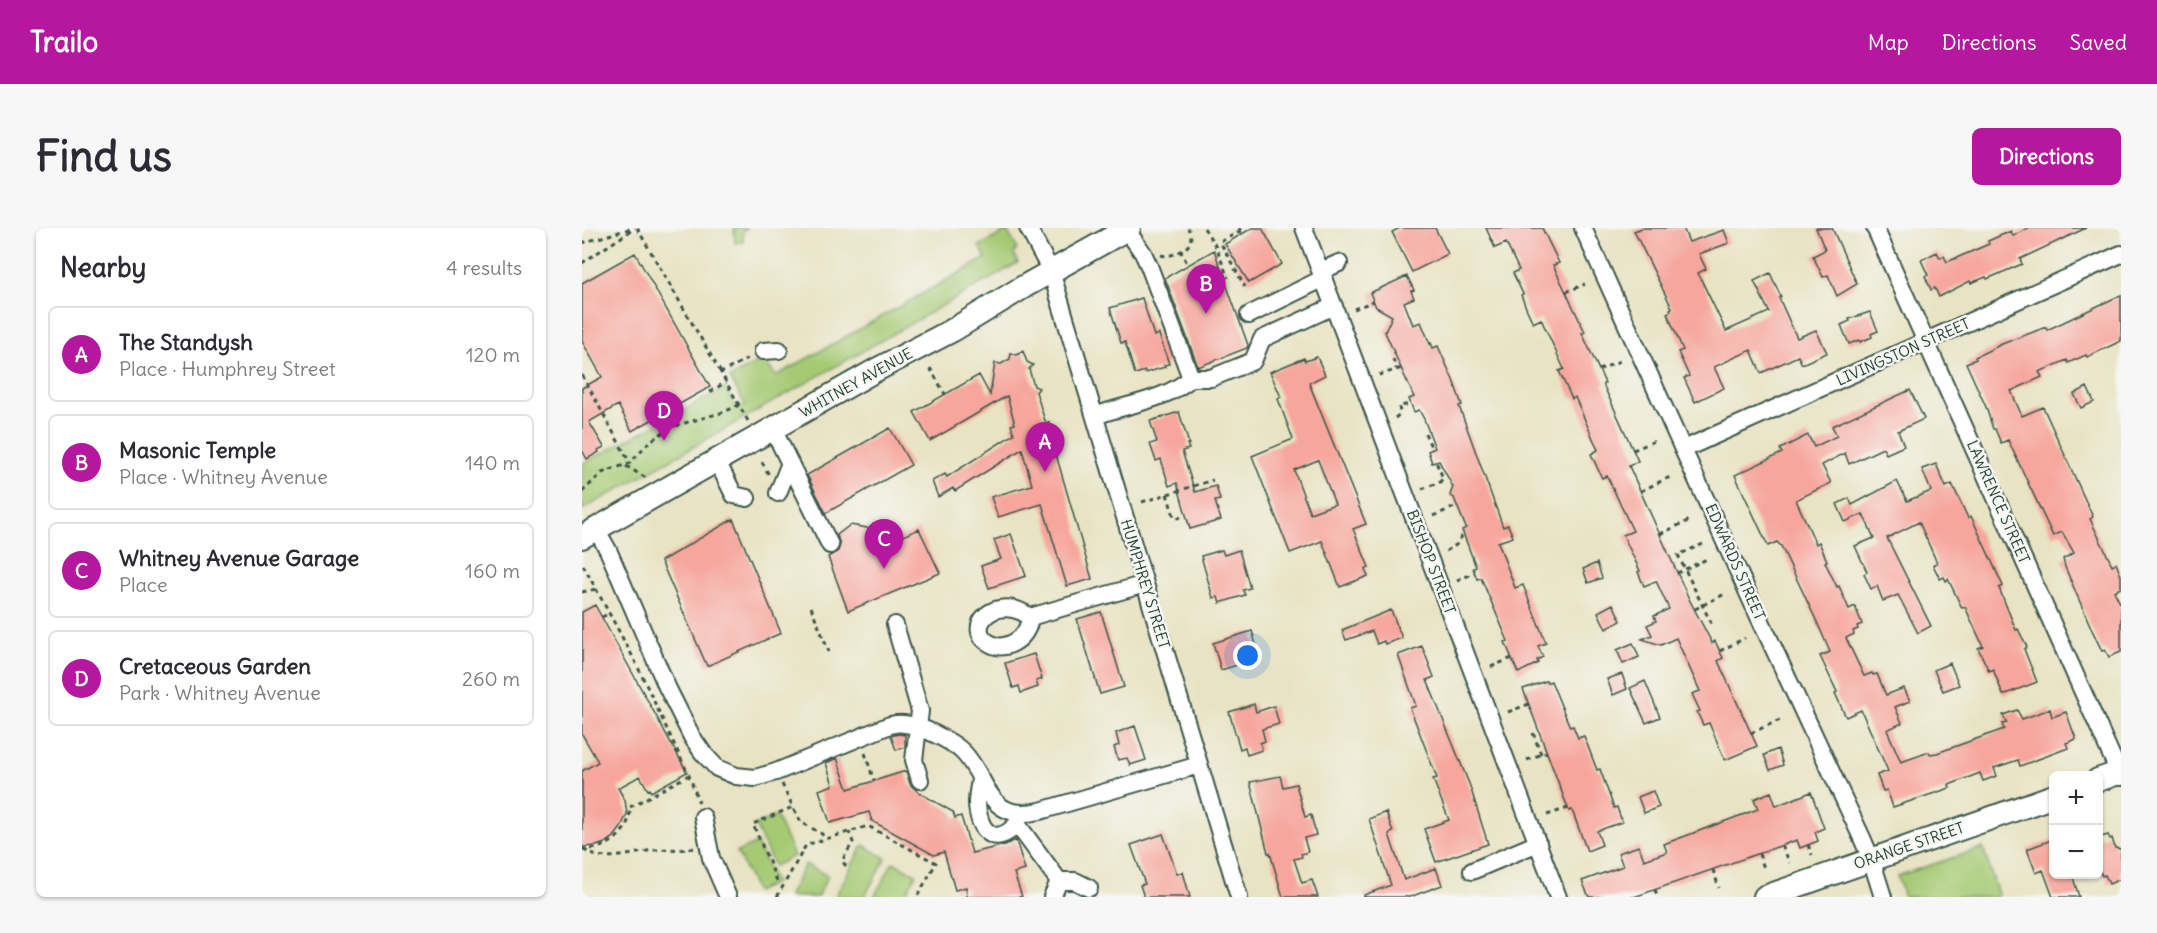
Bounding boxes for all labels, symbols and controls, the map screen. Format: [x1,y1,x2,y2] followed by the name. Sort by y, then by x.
[30,24,98,60] text: Trailo
[1868,29,1909,56] text: Map
[1942,29,2036,56] text: Directions
[2069,29,2127,56] text: Saved
[1972,128,2121,185] button: Directions
[36,130,172,182] text: Find us
[60,251,146,284] text: Nearby
[446,255,522,280] text: 4 results
[1186,264,1226,314] pin: B
[1833,313,1973,390] street label: LIVINGSTON STREET
[119,328,253,356] text: The Standysh
[75,342,88,367] text: A
[466,342,520,367] text: 120 m
[796,343,916,422] street label: WHITNEY AVENUE
[119,356,336,381] text: Place · Humphrey Street
[644,392,683,441] pin: D
[1026,422,1064,472] pin: A
[119,436,276,464] text: Masonic Temple
[1963,437,2034,567] street label: LAWRENCE STREET
[75,450,88,475] text: B
[465,450,520,475] text: 140 m
[119,464,328,489] text: Place · Whitney Avenue
[1701,501,1770,623] street label: EDWARDS STREET
[1403,507,1460,617] street label: BISHOP STREET
[1117,517,1174,651] street label: HUMPHREY STREET
[864,520,904,569] pin: C
[119,544,359,572] text: Whitney Avenue Garage
[75,558,88,583] text: C
[465,558,520,583] text: 160 m
[119,572,167,597] text: Place
[1233,641,1262,670] your location
[119,652,311,680] text: Cretaceous Garden
[74,666,89,691] text: D
[462,666,520,691] text: 260 m
[119,680,321,705] text: Park · Whitney Avenue
[2049,771,2103,879] map controls
[2049,771,2103,825] button: +
[1851,818,1967,873] street label: ORANGE STREET
[2049,825,2103,879] button: −

